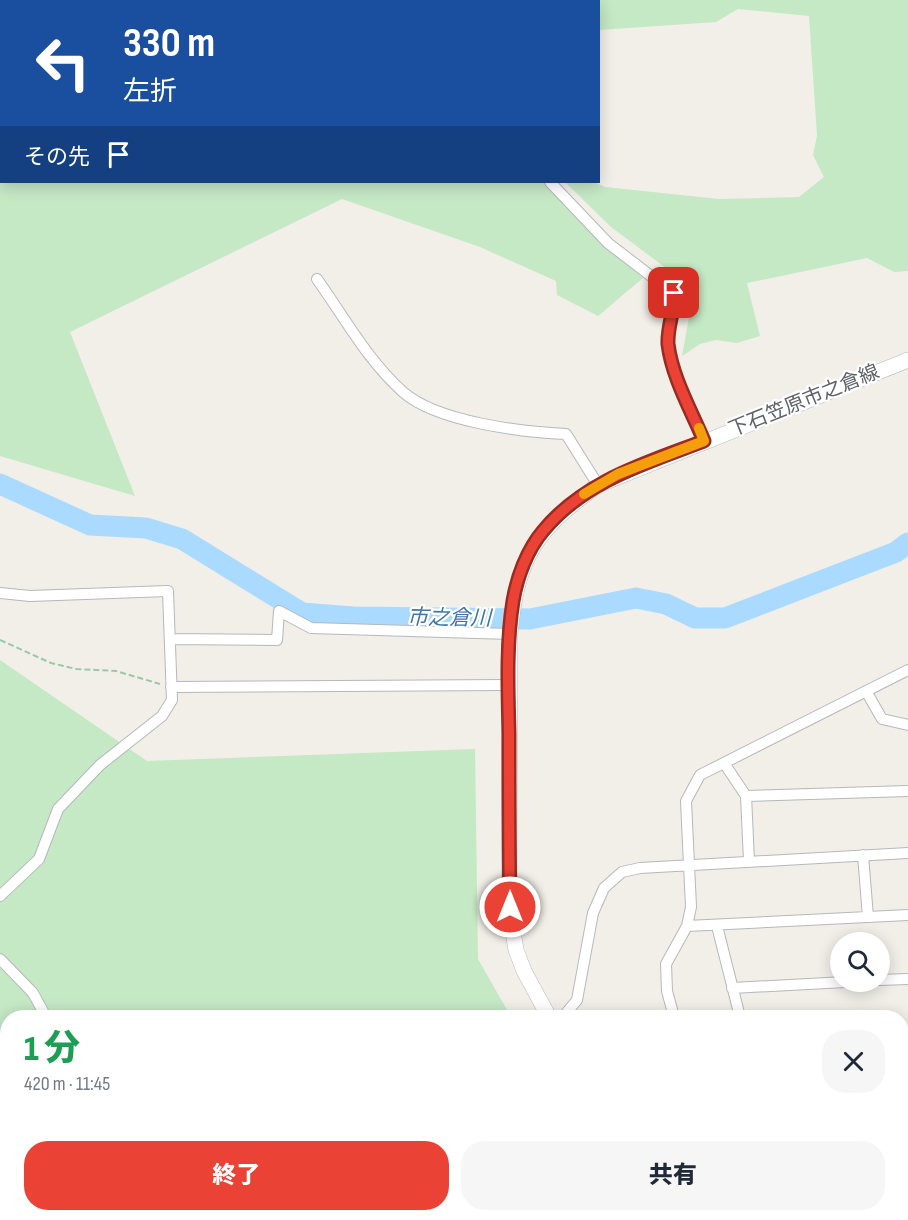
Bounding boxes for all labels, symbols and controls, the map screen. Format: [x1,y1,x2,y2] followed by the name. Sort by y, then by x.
[123,18,215,69] text: 330 m
[24,24,102,102] icon: left
[123,76,177,108] text: 左折
[102,138,135,171] icon: arrive
[24,144,90,171] text: その先
[648,267,699,318] pin
[657,276,690,309] icon: arrive
[725,360,883,442] street label: 下石笠原市之倉線
[407,605,493,631] water label: 市之倉川
[478,875,542,939] position arrow
[830,932,890,992] map controls
[830,932,890,992] button: search
[24,1028,80,1071] text: 1 分
[822,1030,885,1093] button: close
[24,1072,110,1096] text: 420 m · 11:45
[24,1141,449,1210] button: 終了
[461,1141,885,1210] button: 共有

